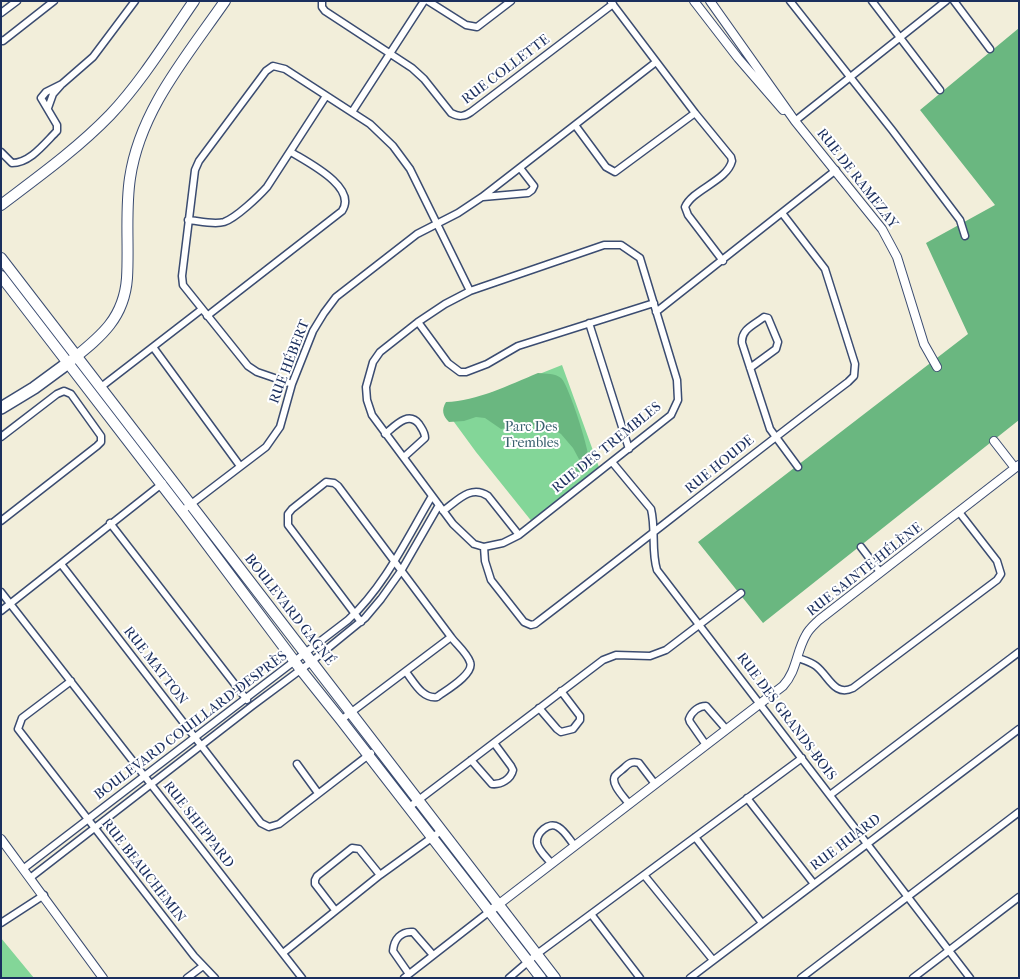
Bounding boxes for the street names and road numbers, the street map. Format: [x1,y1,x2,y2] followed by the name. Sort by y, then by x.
[459,32,553,108] street label: RUE COLLETTE
[813,126,901,232] street label: RUE DE RAMEZAY
[266,318,314,406] street label: RUE HÉBERT
[549,399,665,497] street label: RUE DES TREMBLES
[682,432,758,498] street label: RUE HOUDE
[804,520,926,620] street label: RUE SAINTE-HÉLÈNE
[240,551,338,669] street label: BOULEVARD GAGNÉ
[119,624,191,708] street label: RUE MATTON
[91,648,291,804] street label: BOULEVARD COUILLARD-DESPRÈS
[733,650,839,784] street label: RUE DES GRANDS-BOIS
[159,778,237,872] street label: RUE SHEPPARD
[807,811,885,875] street label: RUE HUARD
[97,816,189,926] street label: RUE BEAUCHEMIN

